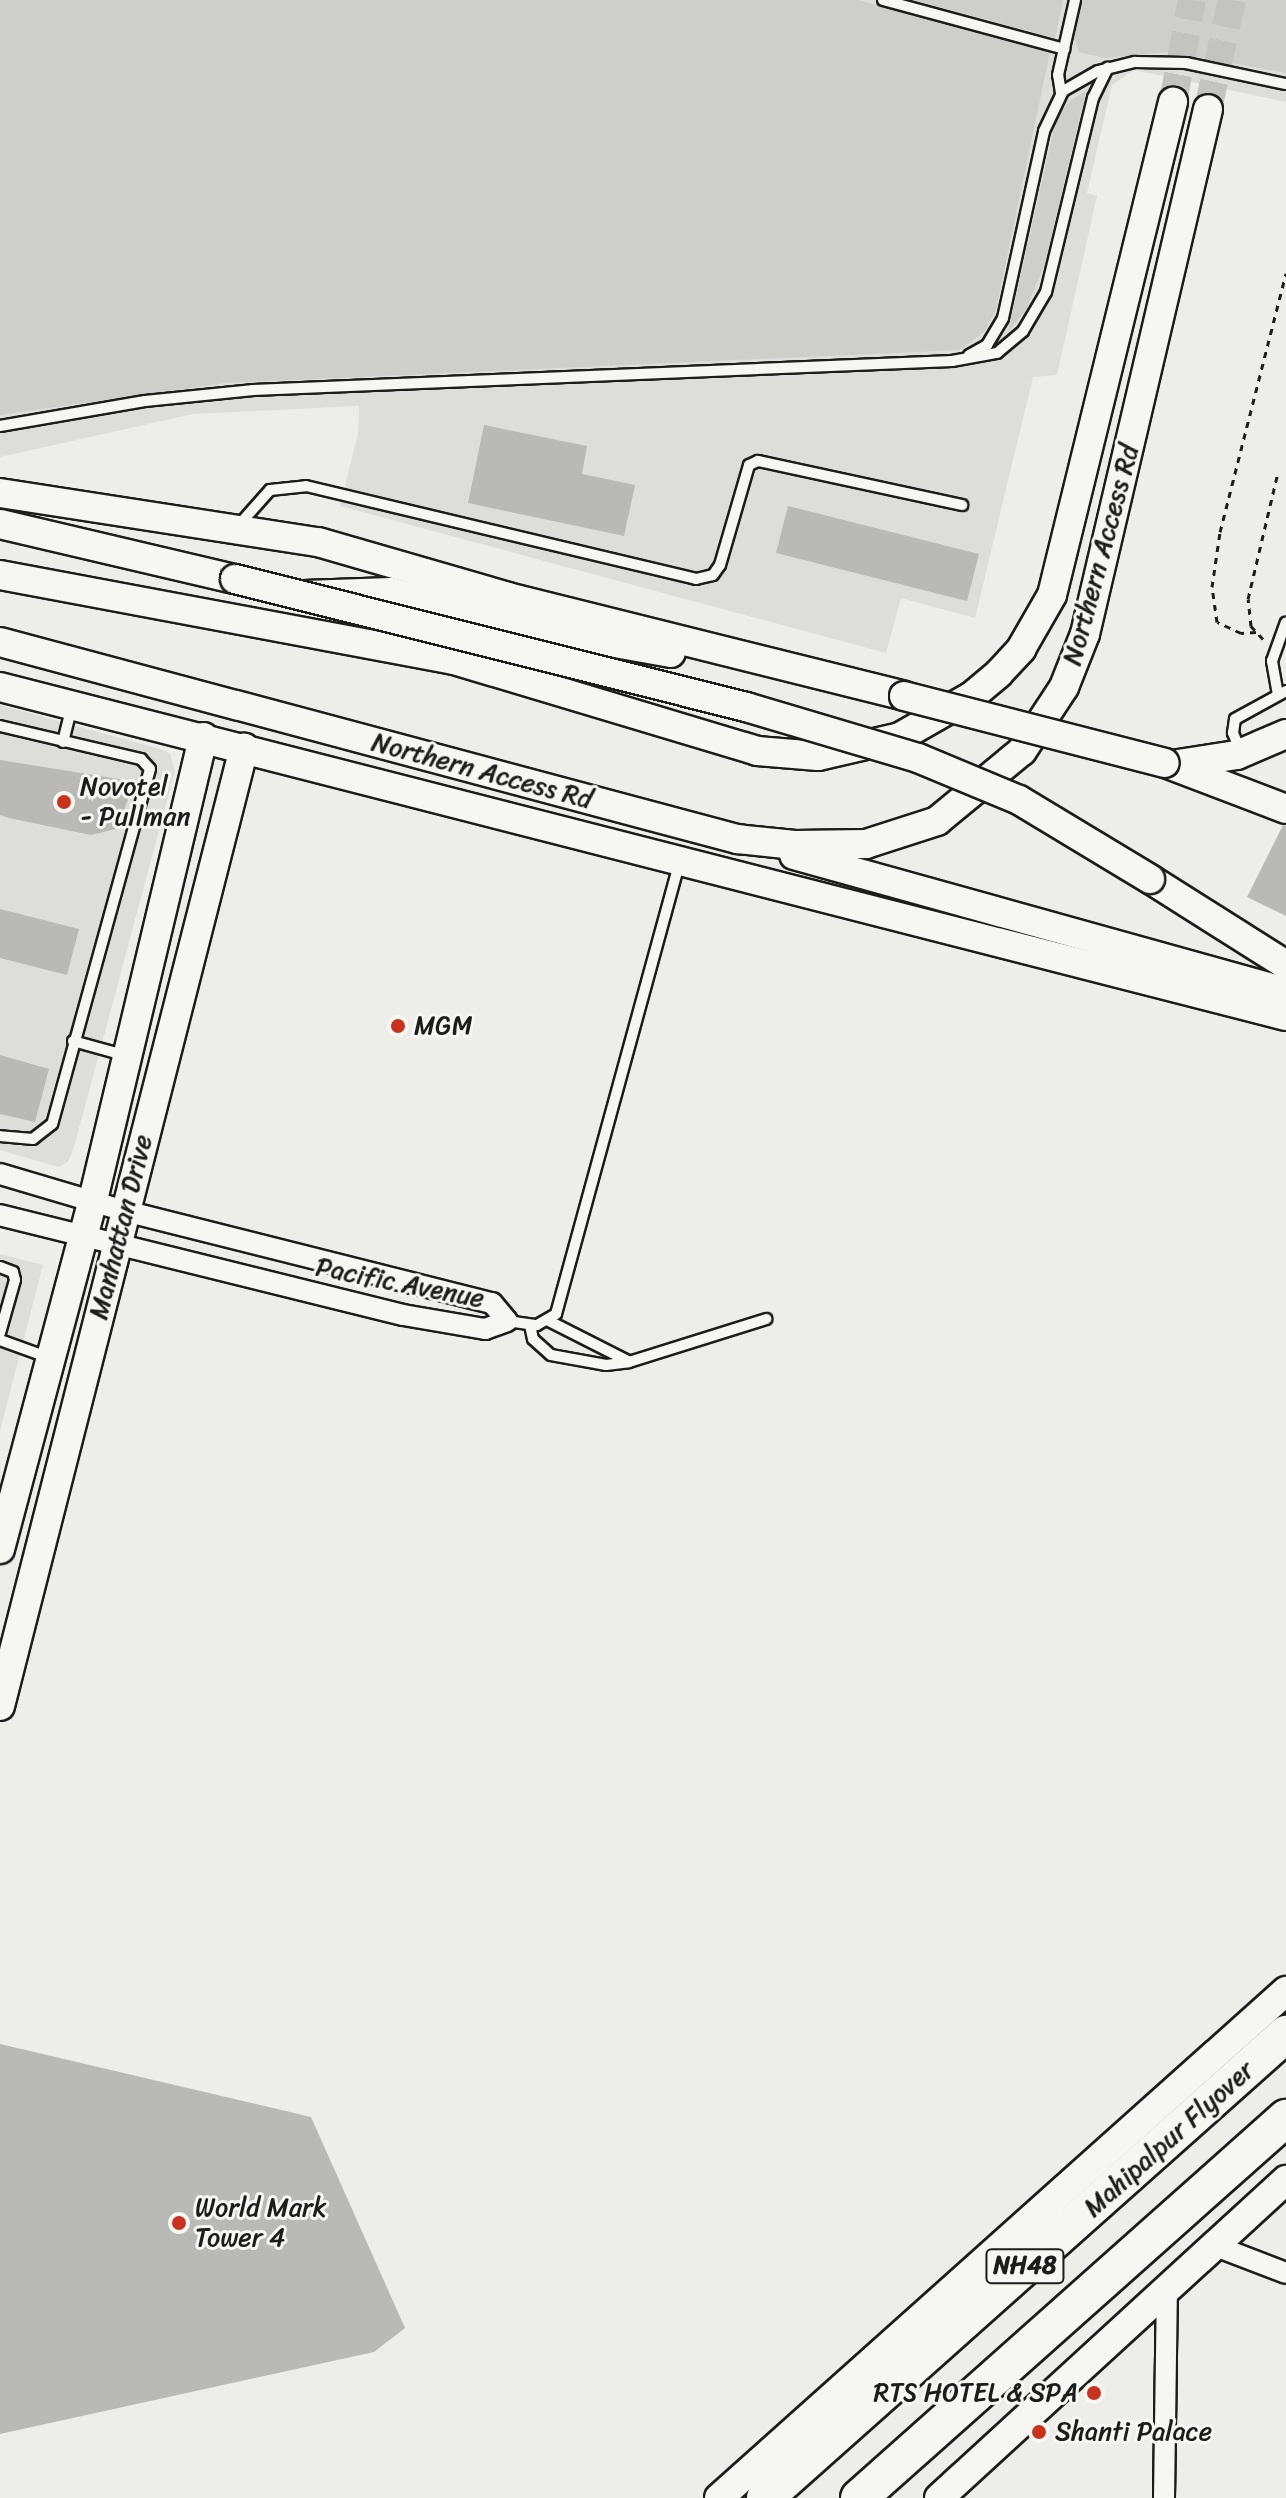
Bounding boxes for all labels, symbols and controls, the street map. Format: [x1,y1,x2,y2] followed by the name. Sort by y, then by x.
[1057,441,1145,669] street label: Northern Access Rd
[368,727,596,815] street label: Northern Access Rd
[80,771,190,832] place label: Novotel - Pullman
[55,793,73,811] marker: Novotel - Pullman
[414,1010,472,1042] place label: MGM
[389,1017,407,1035] marker: MGM
[83,1131,159,1323] street label: Manhattan Drive
[313,1251,487,1315] street label: Pacific Avenue
[1077,2054,1261,2224] street label: Mahipalpur Flyover
[195,2192,326,2254] place label: World Mark Tower 4
[170,2214,188,2232] marker: World Mark Tower 4
[985,2246,1065,2286] road number: NH48
[874,2377,1078,2409] place label: RTS HOTEL & SPA
[1085,2384,1103,2402] marker: RTS HOTEL & SPA
[1055,2416,1211,2448] place label: Shanti Palace
[1030,2423,1048,2441] marker: Shanti Palace

